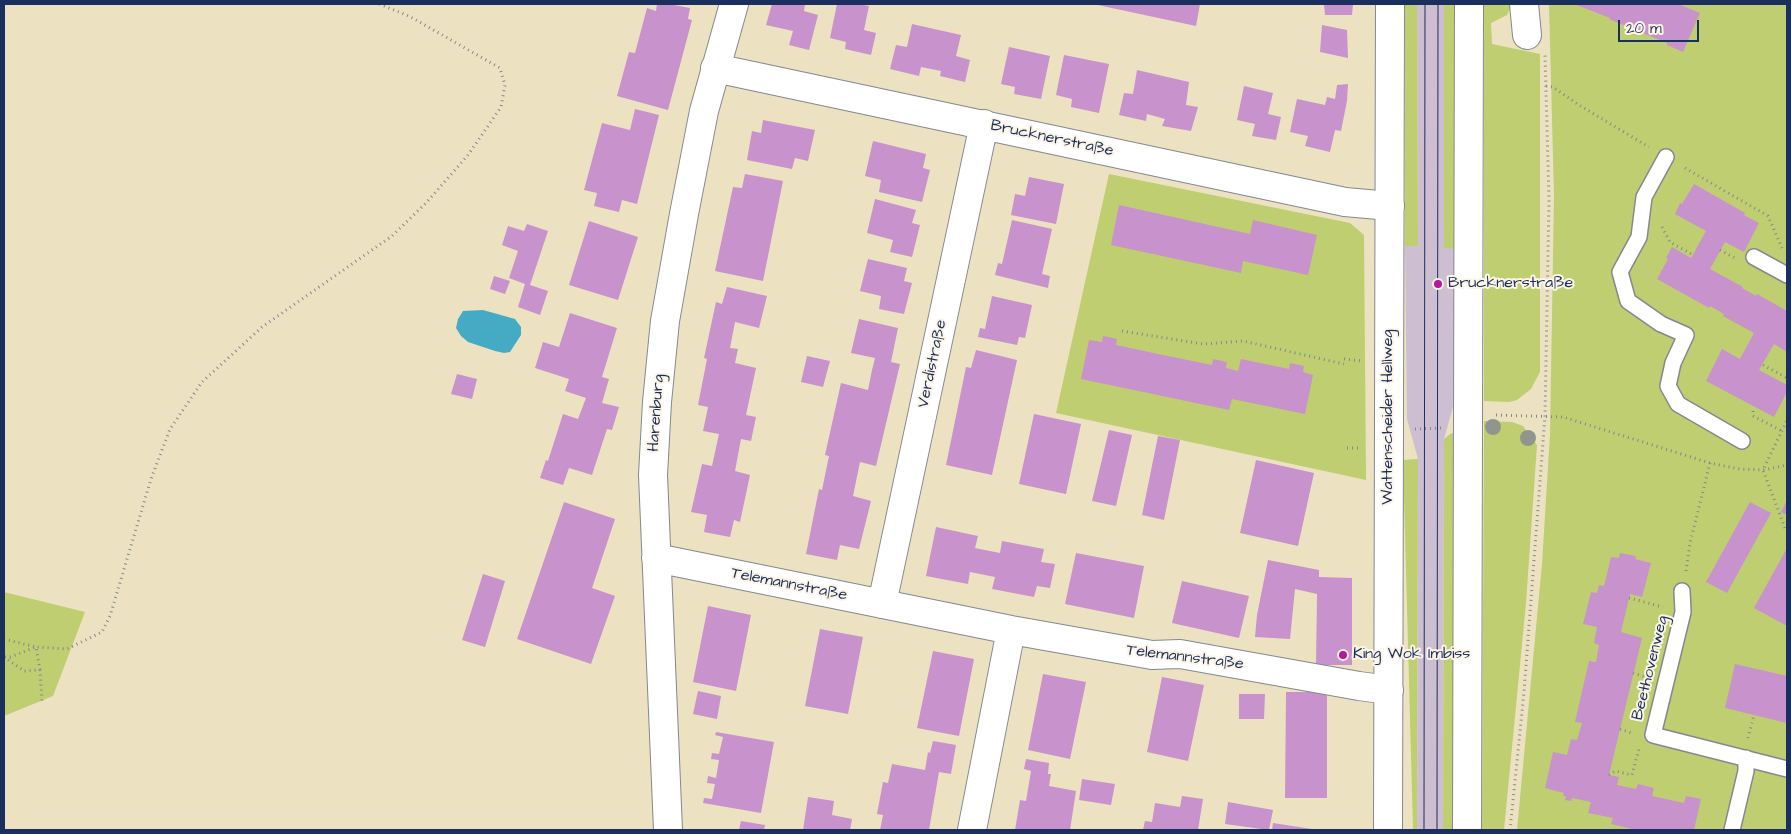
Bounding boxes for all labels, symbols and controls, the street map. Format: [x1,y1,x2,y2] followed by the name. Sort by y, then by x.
[1621,10,1702,42] scale bar
[1626,18,1662,39] text: 20 m
[989,117,1115,161] street label: Brucknerstraße
[1448,274,1573,294] place label: Brucknerstraße
[1432,278,1444,290] marker: Brucknerstraße
[914,318,952,410] street label: Verdistraße
[1379,329,1399,505] street label: Wattenscheider Hellweg
[645,374,669,452] street label: Harenburg
[729,564,849,606] street label: Telemannstraße
[1629,614,1673,722] street label: Beethovenweg
[1125,641,1245,675] street label: Telemannstraße
[1353,645,1470,665] place label: King Wok Imbiss
[1337,649,1349,661] marker: King Wok Imbiss

